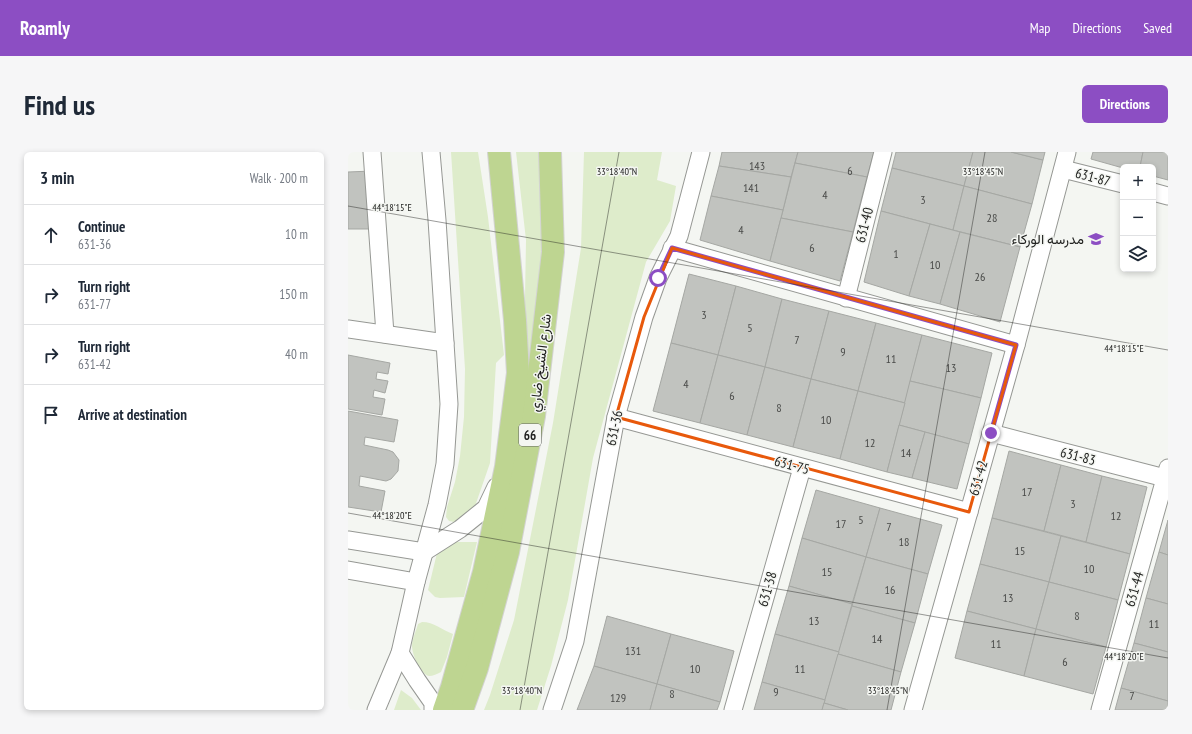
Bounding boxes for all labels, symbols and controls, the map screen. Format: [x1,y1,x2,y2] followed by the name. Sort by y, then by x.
[20,16,70,40] text: Roamly
[1030,19,1050,37] text: Map
[1072,19,1121,37] text: Directions
[1143,19,1172,37] text: Saved
[1082,85,1168,123] button: Directions
[24,86,95,123] text: Find us
[749,158,765,173] house number: 143
[847,163,853,178] house number: 6
[1073,164,1113,190] street label: 631-87
[1120,164,1156,272] map controls
[1120,164,1156,200] button: +
[597,165,637,178] text: 33°18'40"N
[963,165,1003,178] text: 33°18'45"N
[40,167,74,189] text: 3 min
[250,170,308,187] text: Walk · 200 m
[743,180,759,195] house number: 141
[822,187,828,202] house number: 4
[920,192,926,207] house number: 3
[1120,200,1156,236] button: −
[372,201,412,214] text: 44°18'15"E
[851,206,877,244] street label: 631-40
[987,210,997,225] house number: 28
[78,217,125,236] text: Continue
[738,222,744,237] house number: 4
[40,224,62,246] icon: ahead
[285,226,308,243] text: 10 m
[1012,230,1084,248] place label: مدرسه الوركاء
[1087,230,1105,248] school or university icon: مدرسه الوركاء
[78,236,111,253] text: 631-36
[1120,236,1156,272] button: layers
[809,240,815,255] house number: 6
[893,246,899,261] house number: 1
[930,257,940,272] house number: 10
[649,269,667,287] route start
[975,269,985,284] house number: 26
[78,277,130,296] text: Turn right
[40,284,62,306] icon: right
[279,286,308,303] text: 150 m
[78,296,111,313] text: 631-77
[701,307,707,322] house number: 3
[525,313,558,413] street label: شارع الشيخ ضاري
[747,320,753,335] house number: 5
[794,332,800,347] house number: 7
[78,337,130,356] text: Turn right
[1104,342,1144,355] text: 44°18'15"E
[40,344,62,366] icon: right
[840,344,846,359] house number: 9
[285,346,308,363] text: 40 m
[886,351,896,366] house number: 11
[78,356,111,373] text: 631-42
[946,360,956,375] house number: 13
[683,376,689,391] house number: 4
[729,388,735,403] house number: 6
[776,400,782,415] house number: 8
[40,404,62,426] icon: arrive
[78,405,187,424] text: Arrive at destination
[601,409,627,447] street label: 631-36
[821,412,831,427] house number: 10
[519,424,541,446] road number: 66
[982,424,1000,442] route end
[865,435,875,450] house number: 12
[1059,443,1097,469] street label: 631-83
[901,445,912,460] house number: 14
[772,452,812,478] street label: 631-75
[964,458,992,498] street label: 631-42
[1022,484,1032,499] house number: 17
[1070,496,1076,511] house number: 3
[1111,508,1121,523] house number: 12
[372,509,412,522] text: 44°18'20"E
[858,512,864,527] house number: 5
[836,516,846,531] house number: 17
[886,519,892,534] house number: 7
[899,534,909,549] house number: 18
[1015,543,1025,558] house number: 15
[1084,561,1094,576] house number: 10
[822,564,832,579] house number: 15
[753,569,781,609] street label: 631-38
[1120,569,1148,609] street label: 631-44
[885,582,895,597] house number: 16
[1003,590,1013,605] house number: 13
[1074,608,1080,623] house number: 8
[809,613,819,628] house number: 13
[1149,616,1159,631] house number: 11
[872,631,883,646] house number: 14
[991,636,1001,651] house number: 11
[625,643,641,658] house number: 131
[1104,650,1144,663] text: 44°18'20"E
[1062,654,1068,669] house number: 6
[690,661,700,676] house number: 10
[795,661,805,676] house number: 11
[502,684,542,697] text: 33°18'40"N
[773,684,779,699] house number: 9
[868,684,908,697] text: 33°18'45"N
[669,686,675,701] house number: 8
[1129,688,1135,703] house number: 7
[610,690,626,705] house number: 129

